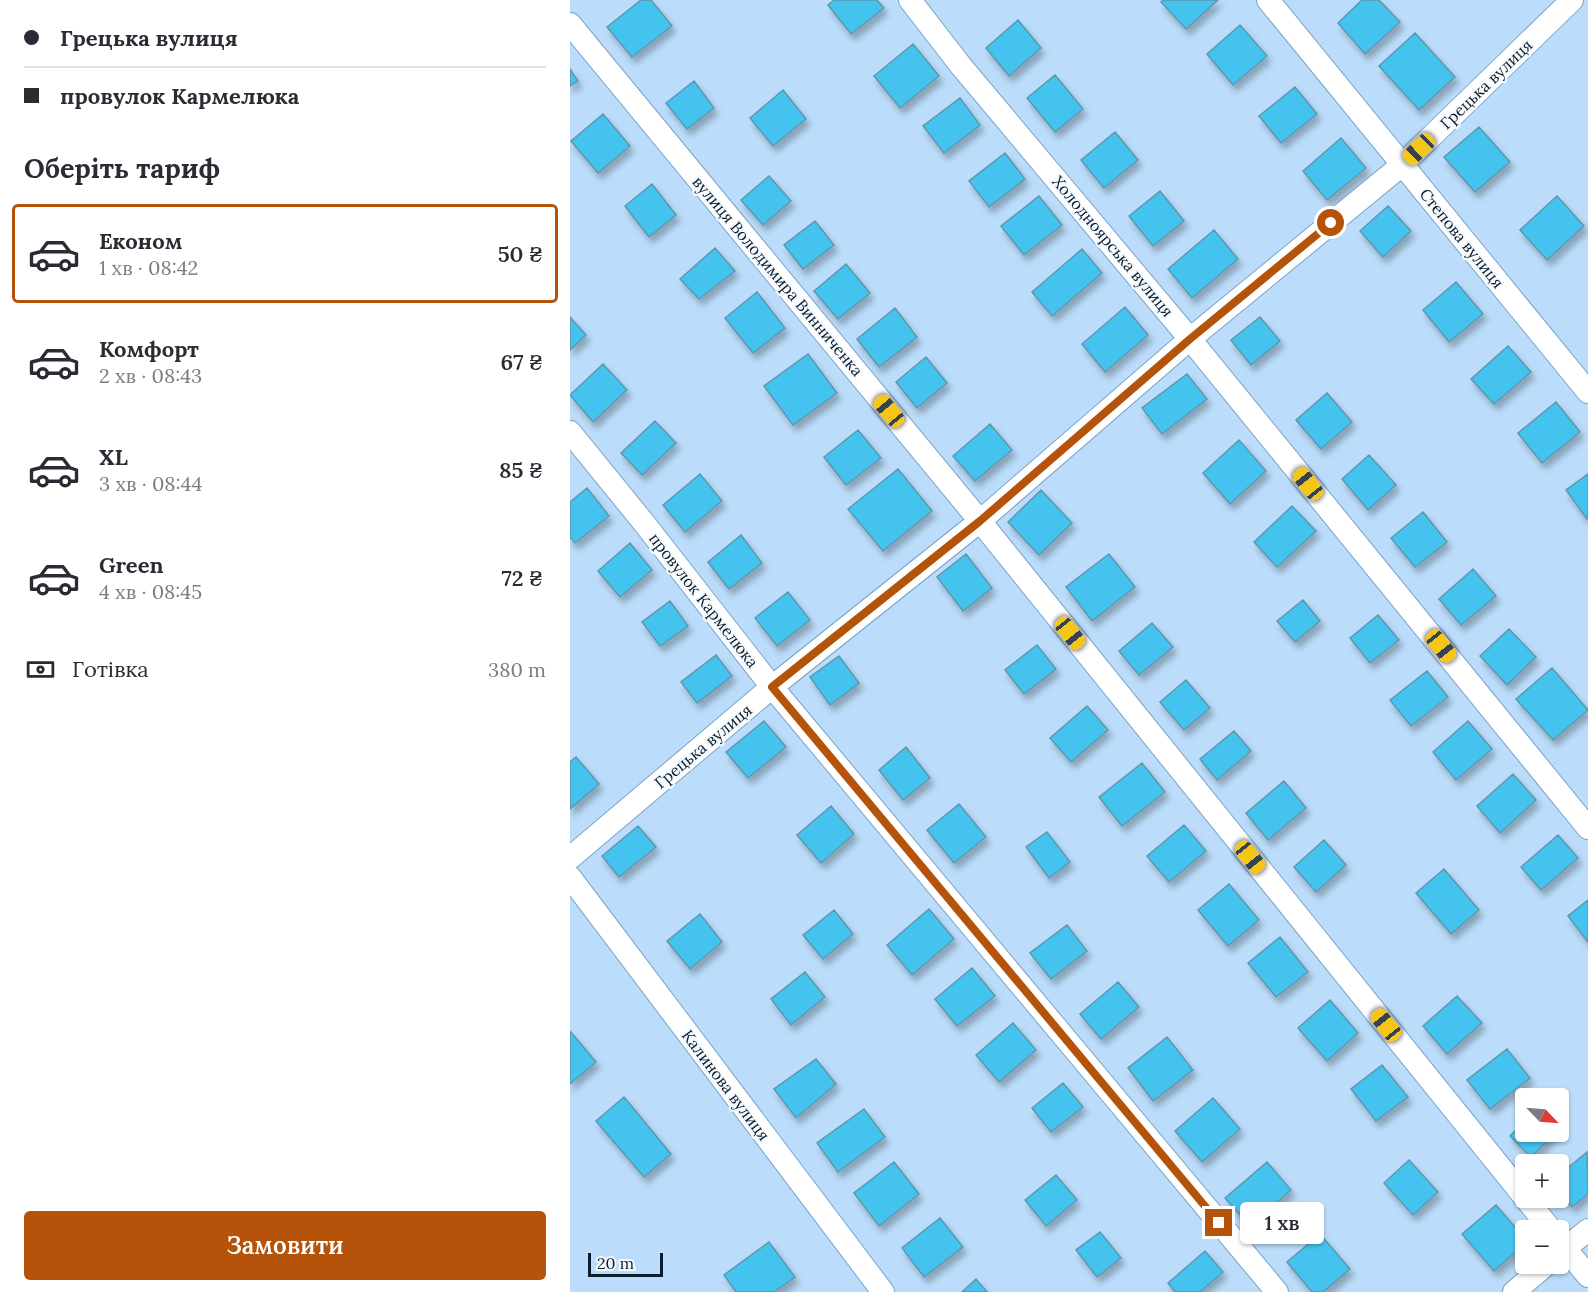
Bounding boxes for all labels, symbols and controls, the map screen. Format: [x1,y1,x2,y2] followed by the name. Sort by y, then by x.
[60,24,238,52] text: Грецька вулиця
[1436,35,1536,133] street label: Грецька вулиця
[60,82,299,110] text: провулок Кармелюка
[1400,130,1438,168] car
[24,151,220,185] text: Оберіть тариф
[1048,171,1178,321] street label: Холодноярська вулиця
[688,172,868,380] street label: вулиця Володимира Винниченка
[1416,184,1508,292] street label: Степова вулиця
[1317,209,1344,236] route start
[27,227,81,281] icon: car
[99,227,182,255] text: Економ
[498,240,543,268] text: 50 ₴
[99,255,198,280] text: 1 хв · 08:42
[27,335,81,389] icon: car
[99,335,199,363] text: Комфорт
[501,348,543,376] text: 67 ₴
[99,363,202,388] text: 2 хв · 08:43
[871,391,907,431] car
[27,443,81,497] icon: car
[99,443,128,471] text: XL
[499,456,543,484] text: 85 ₴
[1290,464,1326,504] car
[99,471,202,496] text: 3 хв · 08:44
[645,529,763,671] street label: провулок Кармелюка
[27,551,81,605] icon: car
[99,551,164,579] text: Green
[501,564,543,592] text: 72 ₴
[99,579,202,604] text: 4 хв · 08:45
[1052,613,1088,653] car
[1423,626,1459,666] car
[24,653,57,686] icon: cash
[72,655,149,683] text: Готівка
[488,657,546,682] text: 380 m
[650,700,756,792] street label: Грецька вулиця
[1232,837,1268,877] car
[1368,1005,1404,1045] car
[678,1026,774,1144] street label: Калинова вулиця
[1515,1088,1569,1142] north arrow
[1515,1088,1569,1274] map controls
[1515,1154,1569,1208] button: +
[1240,1202,1324,1244] callout: 1 хв
[1205,1209,1232,1236] route end
[1264,1210,1300,1235] text: 1 хв
[24,1211,546,1280] button: Замовити
[1515,1220,1569,1274] button: −
[588,1250,663,1278] scale bar
[597,1253,634,1273] text: 20 m

